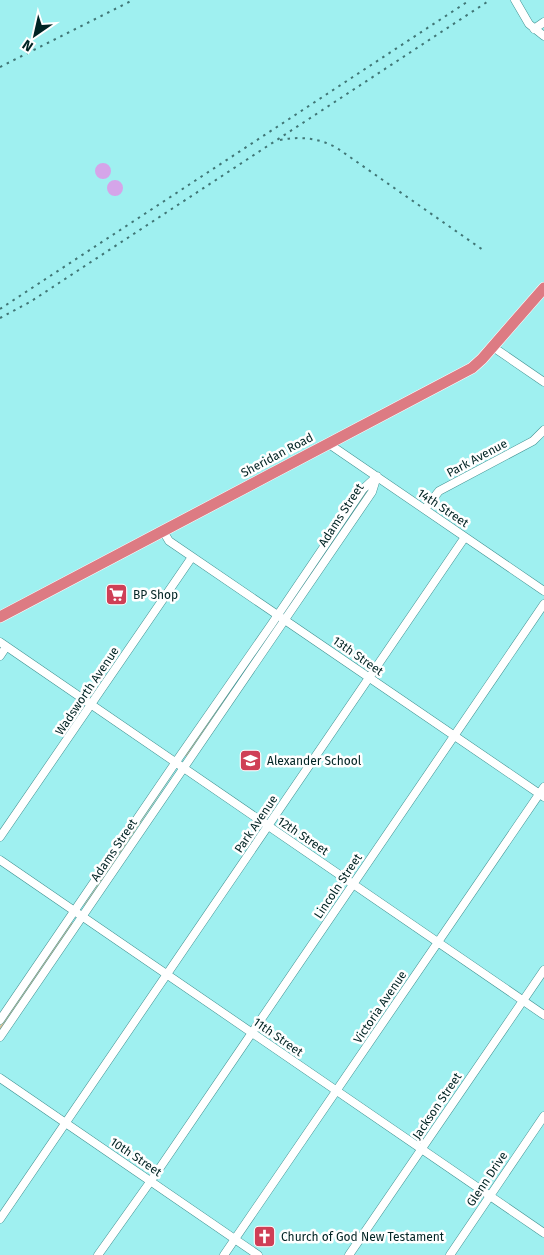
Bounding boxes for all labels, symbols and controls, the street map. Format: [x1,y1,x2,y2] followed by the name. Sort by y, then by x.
[10,10,60,60] north arrow
[19,36,37,55] text: N
[239,430,315,480] street label: Sheridan Road
[444,436,510,480] street label: Park Avenue
[315,480,367,549] street label: Adams Street
[415,486,472,531] street label: 14th Street
[105,583,129,607] supermarket icon: BP Shop
[133,588,178,602] place label: BP Shop
[330,634,386,679] street label: 13th Street
[52,644,122,738] street label: Wadsworth Avenue
[239,749,263,773] school or university icon: Alexander School
[267,754,362,768] place label: Alexander School
[232,792,280,856] street label: Park Avenue
[275,814,332,858] street label: 12th Street
[88,816,140,884] street label: Adams Street
[311,850,365,921] street label: Lincoln Street
[351,968,409,1046] street label: Victoria Avenue
[251,1015,306,1060] street label: 11th Street
[410,1069,465,1142] street label: Jackson Street
[108,1135,165,1180] street label: 10th Street
[464,1149,510,1209] street label: Glenn Drive
[253,1225,277,1249] church icon: Church of God New Testament
[281,1230,445,1244] place label: Church of God New Testament

